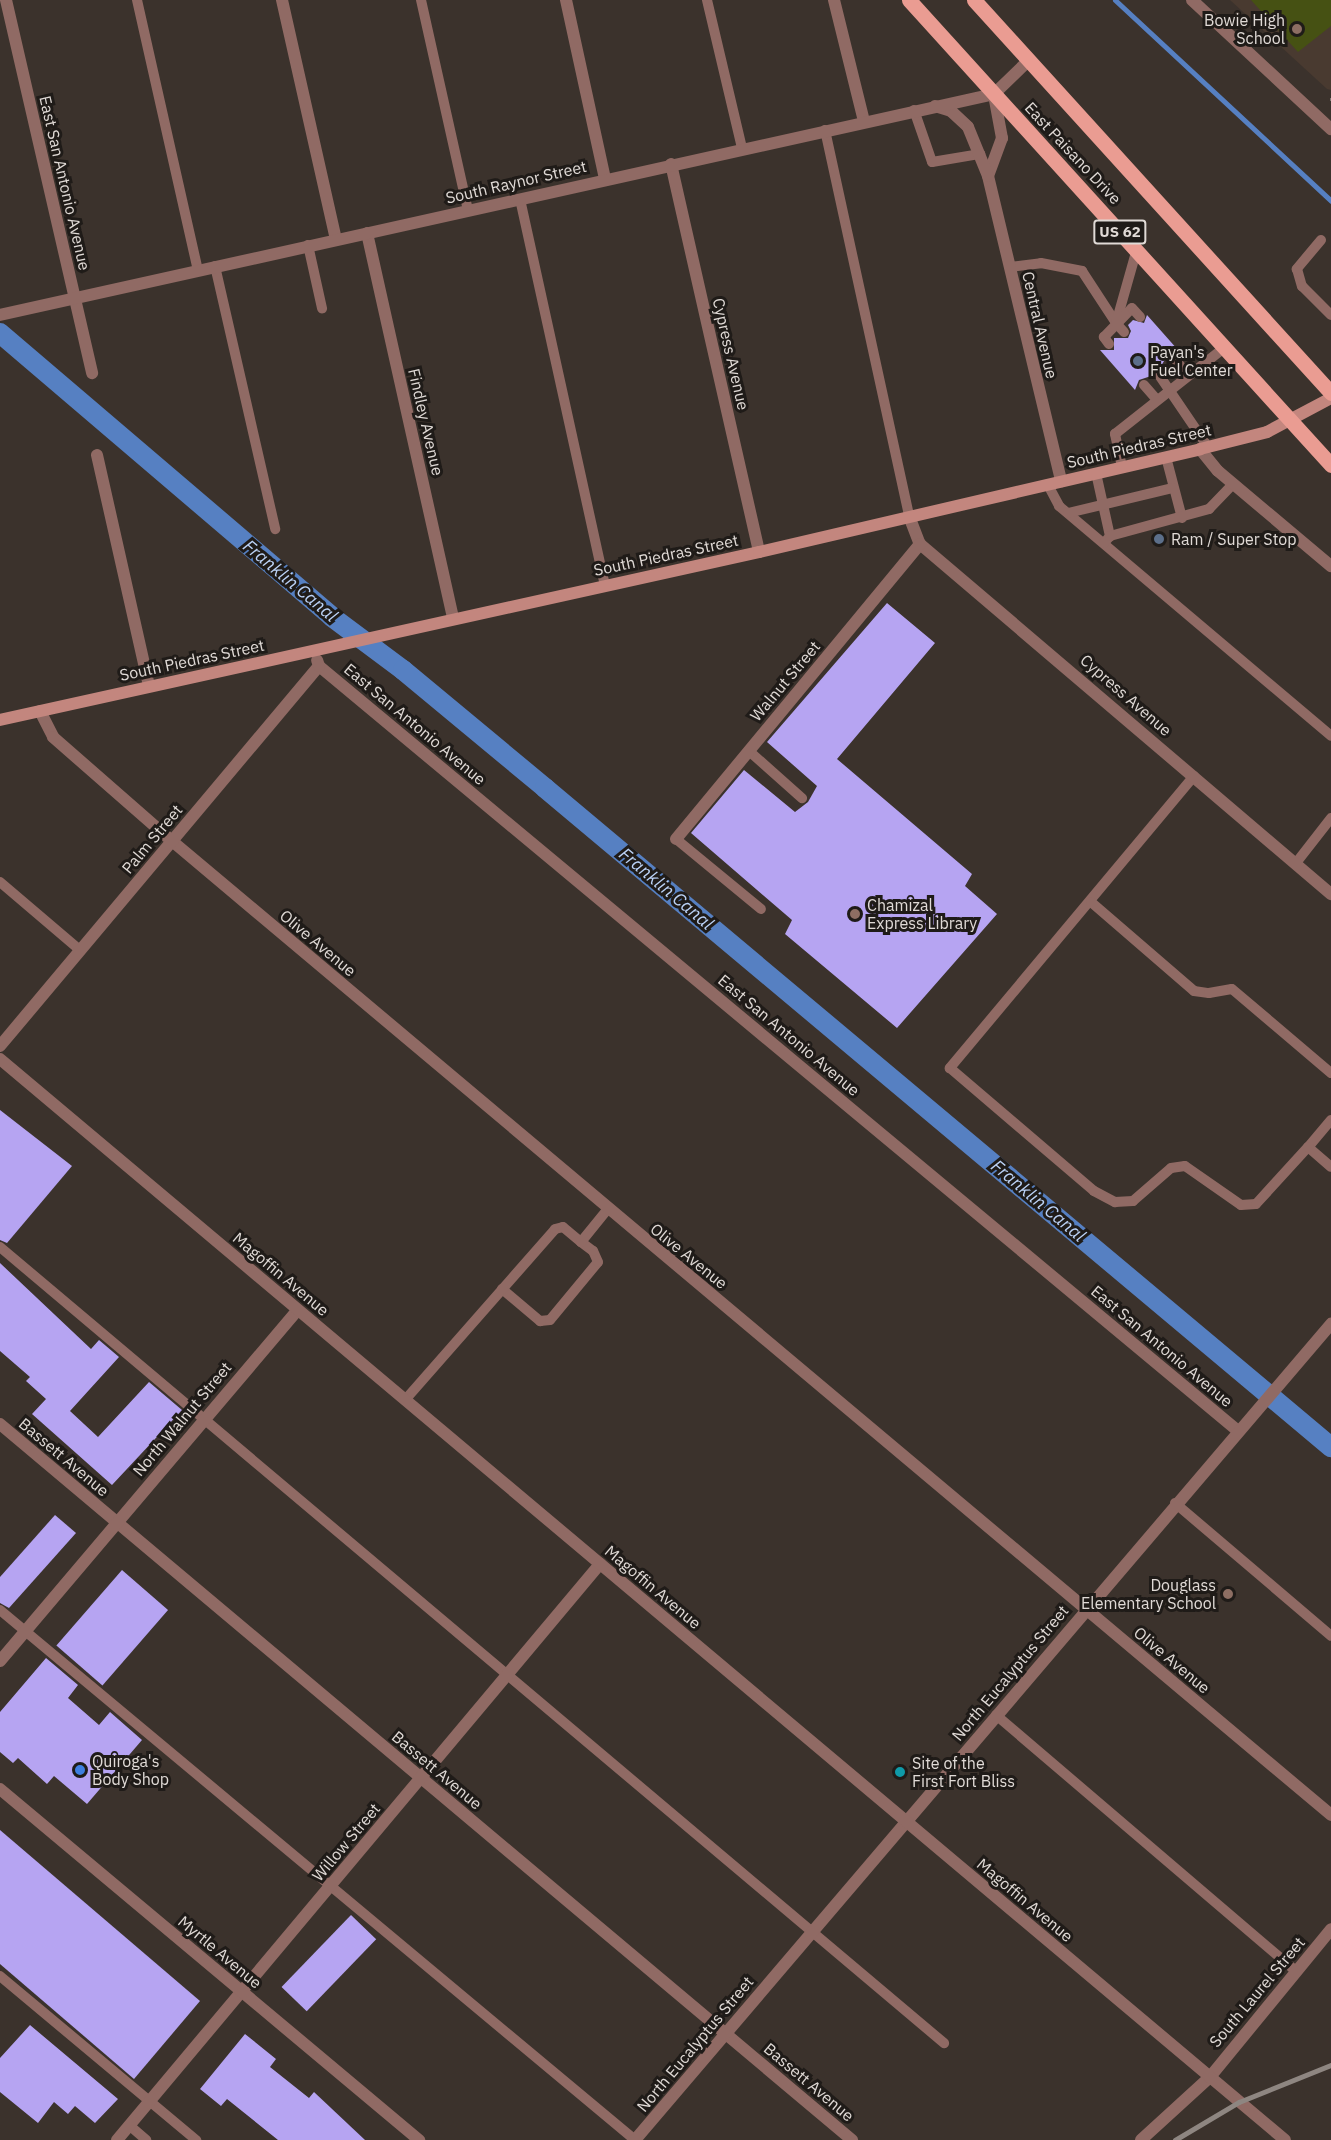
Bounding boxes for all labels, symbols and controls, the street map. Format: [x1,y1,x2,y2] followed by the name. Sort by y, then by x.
[1204,10,1285,48] place label: Bowie High School
[1290,22,1304,36] marker: Bowie High School
[36,94,94,272] street label: East San Antonio Avenue
[1021,98,1125,208] street label: East Paisano Drive
[444,156,588,208] street label: South Raynor Street
[1093,220,1147,244] road number: US 62
[1018,270,1062,380] street label: Central Avenue
[709,296,753,412] street label: Cypress Avenue
[1150,342,1233,380] place label: Payan's Fuel Center
[1131,354,1145,368] marker: Payan's Fuel Center
[404,366,448,478] street label: Findley Avenue
[1065,420,1213,472] street label: South Piedras Street
[1171,529,1296,549] place label: Ram / Super Stop
[592,530,740,580] street label: South Piedras Street
[1152,532,1166,546] marker: Ram / Super Stop
[239,535,341,627] water label: Franklin Canal
[118,635,266,685] street label: South Piedras Street
[746,637,824,725] street label: Walnut Street
[1077,650,1175,740] street label: Cypress Avenue
[340,659,490,789] street label: East San Antonio Avenue
[118,801,186,877] street label: Palm Street
[615,843,717,935] water label: Franklin Canal
[867,895,977,933] place label: Chamizal Express Library
[276,906,360,980] street label: Olive Avenue
[848,907,862,921] marker: Chamizal Express Library
[714,970,864,1100] street label: East San Antonio Avenue
[987,1155,1089,1247] water label: Franklin Canal
[647,1219,731,1293] street label: Olive Avenue
[229,1228,333,1320] street label: Magoffin Avenue
[1087,1281,1237,1411] street label: East San Antonio Avenue
[129,1358,235,1480] street label: North Walnut Street
[15,1414,113,1500] street label: Bassett Avenue
[601,1541,705,1633] street label: Magoffin Avenue
[1081,1575,1216,1613] place label: Douglass Elementary School
[1221,1587,1235,1601] marker: Douglass Elementary School
[948,1601,1072,1745] street label: North Eucalyptus Street
[1130,1623,1214,1697] street label: Olive Avenue
[388,1727,486,1813] street label: Bassett Avenue
[92,1751,169,1789] place label: Quiroga's Body Shop
[912,1753,1015,1791] place label: Site of the First Fort Bliss
[73,1763,87,1777] marker: Quiroga's Body Shop
[893,1765,907,1779] marker: Site of the First Fort Bliss
[308,1799,384,1885] street label: Willow Street
[973,1854,1077,1946] street label: Magoffin Avenue
[174,1912,266,1992] street label: Myrtle Avenue
[1205,1933,1309,2051] street label: South Laurel Street
[633,1972,757,2116] street label: North Eucalyptus Street
[760,2039,858,2125] street label: Bassett Avenue

